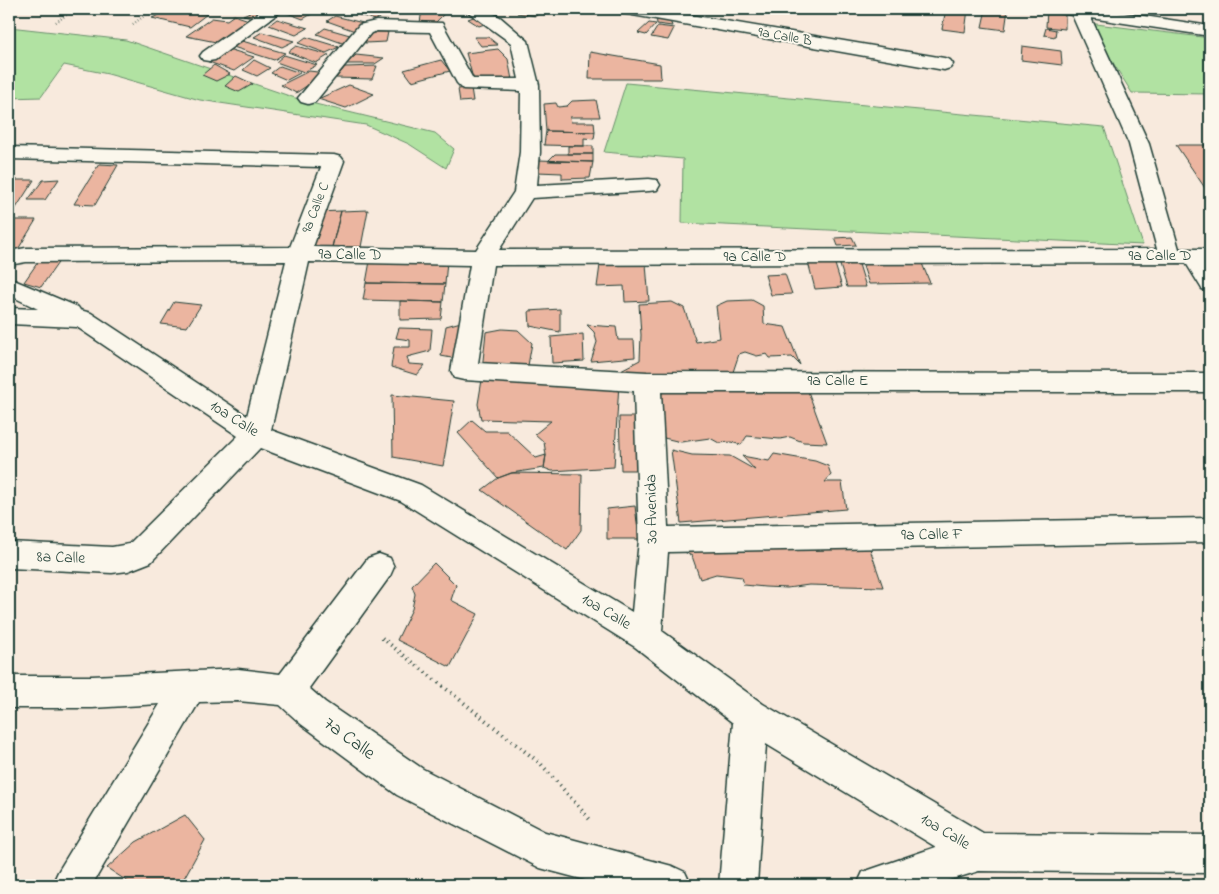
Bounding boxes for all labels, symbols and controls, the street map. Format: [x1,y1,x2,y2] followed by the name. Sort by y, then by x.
[756,22,814,52] street label: 9a Calle B
[297,179,335,236] street label: 9a Calle C
[318,242,382,268] street label: 9a Calle D
[1128,244,1192,268] street label: 9a Calle D
[723,245,787,269] street label: 9a Calle D
[807,369,869,393] street label: 9a Calle E
[204,394,264,444] street label: 10a Calle
[639,474,665,544] street label: 30 Avenida
[901,522,964,548] street label: 9a Calle F
[36,545,87,571] street label: 8a Calle
[576,588,636,637] street label: 10a Calle
[317,711,381,767] street label: 7a Calle
[915,808,975,857] street label: 10a Calle

